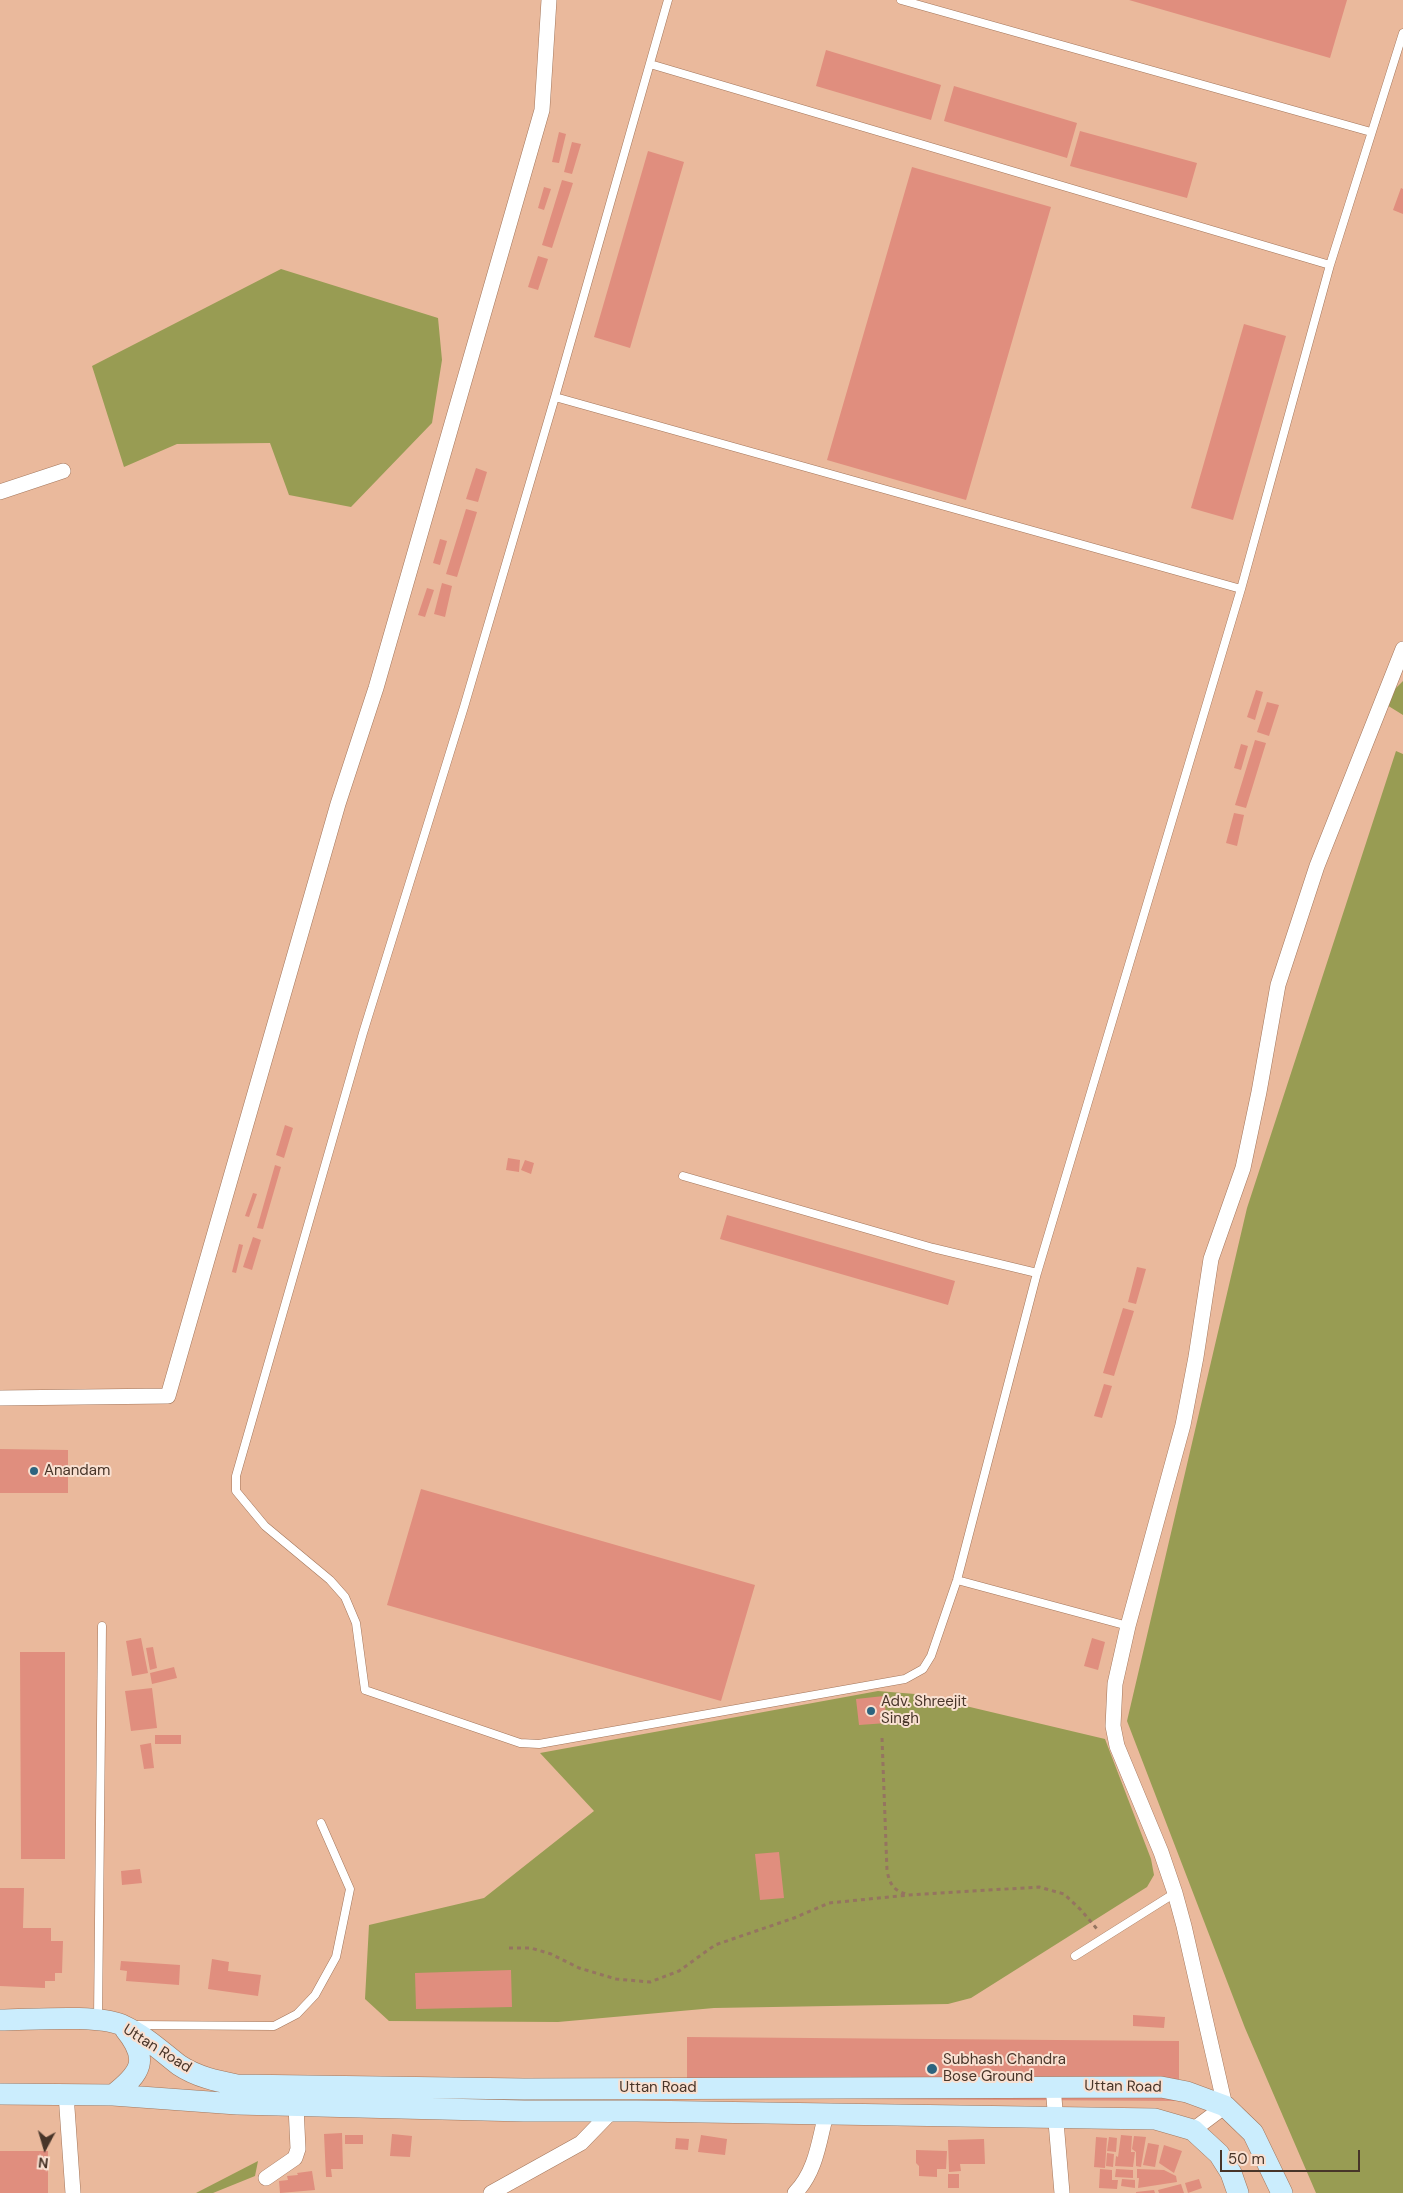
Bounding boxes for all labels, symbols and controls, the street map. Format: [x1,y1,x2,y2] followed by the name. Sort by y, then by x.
[44,1462,110,1480] place label: Anandam
[28,1465,40,1477] marker: Anandam
[881,1693,967,1728] place label: Adv. Shreejit Singh
[865,1705,877,1717] marker: Adv. Shreejit Singh
[119,2021,195,2077] street label: Uttan Road
[943,2051,1066,2086] place label: Subhash Chandra Bose Ground
[925,2062,939,2076] marker: Subhash Chandra Bose Ground
[1084,2077,1162,2097] street label: Uttan Road
[619,2079,697,2097] street label: Uttan Road
[20,2123,70,2173] north arrow
[1223,2140,1363,2172] scale bar
[1228,2149,1265,2169] text: 50 m
[37,2153,49,2172] text: N

